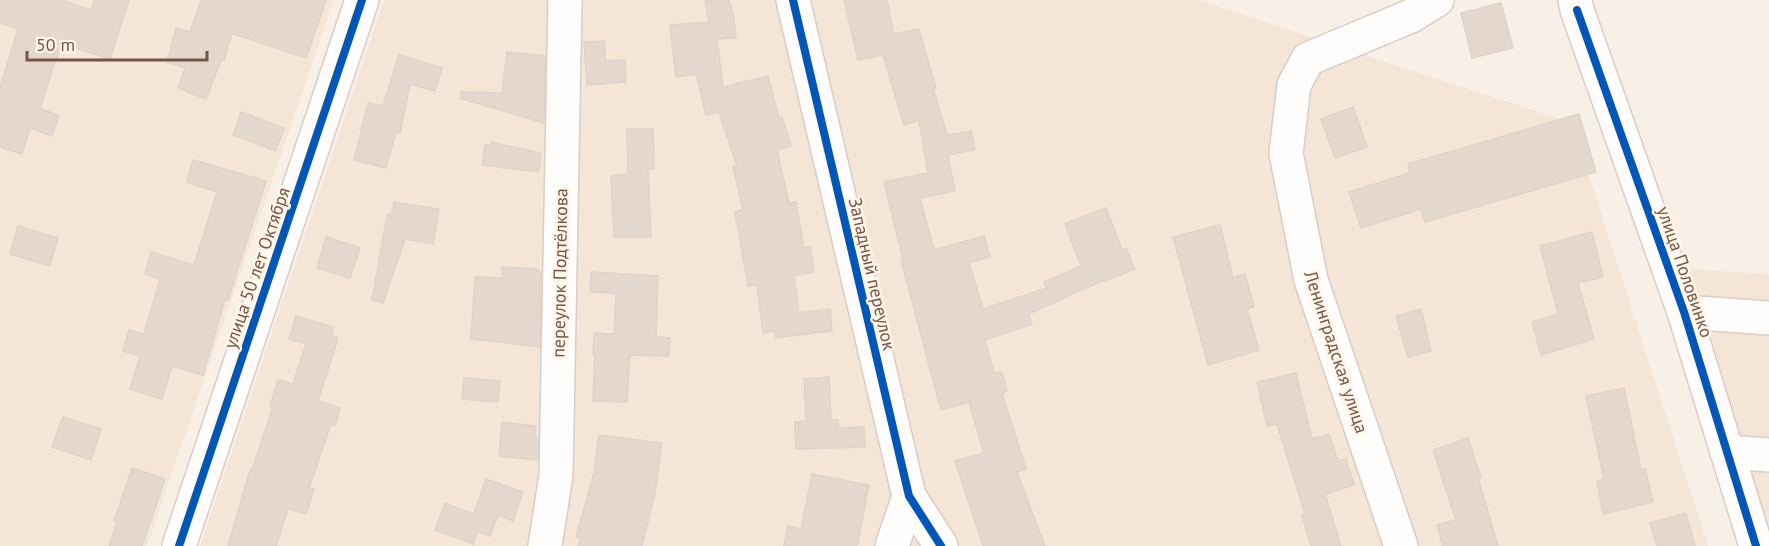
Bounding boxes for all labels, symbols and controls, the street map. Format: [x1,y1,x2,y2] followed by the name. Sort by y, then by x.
[27,24,207,62] scale bar
[36,33,75,56] text: 50 m
[218,184,295,352] street label: улица 50 лет Октября
[547,188,572,358] street label: переулок Подтёлкова
[844,195,901,353] street label: Западный переулок
[1652,203,1719,340] street label: улица Половинко
[1299,267,1374,436] street label: Ленинградская улица

